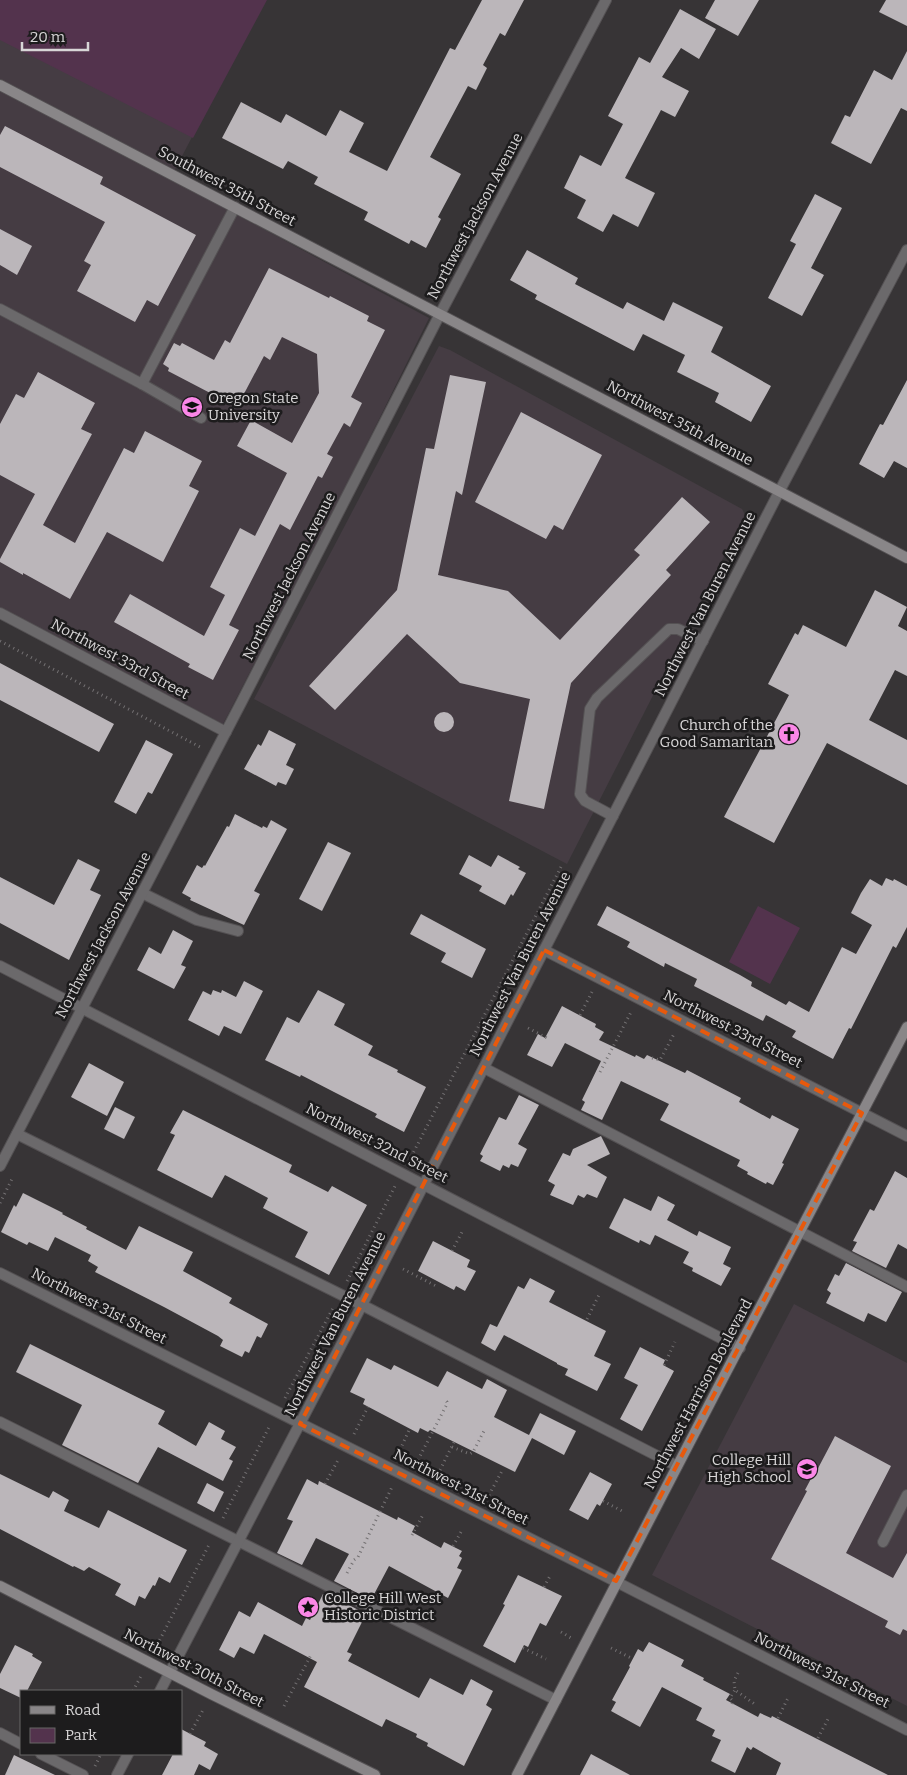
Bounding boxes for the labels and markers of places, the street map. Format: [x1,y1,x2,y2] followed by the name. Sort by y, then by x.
[208,389,298,424] place label: Oregon State University
[180,395,204,419] school or university icon: Oregon State University
[660,716,773,751] place label: Church of the Good Samaritan
[777,722,801,746] church icon: Church of the Good Samaritan
[707,1451,791,1486] place label: College Hill High School
[795,1457,819,1481] school or university icon: College Hill High School
[324,1589,442,1624] place label: College Hill West Historic District
[296,1595,320,1619] place icon: College Hill West Historic District

